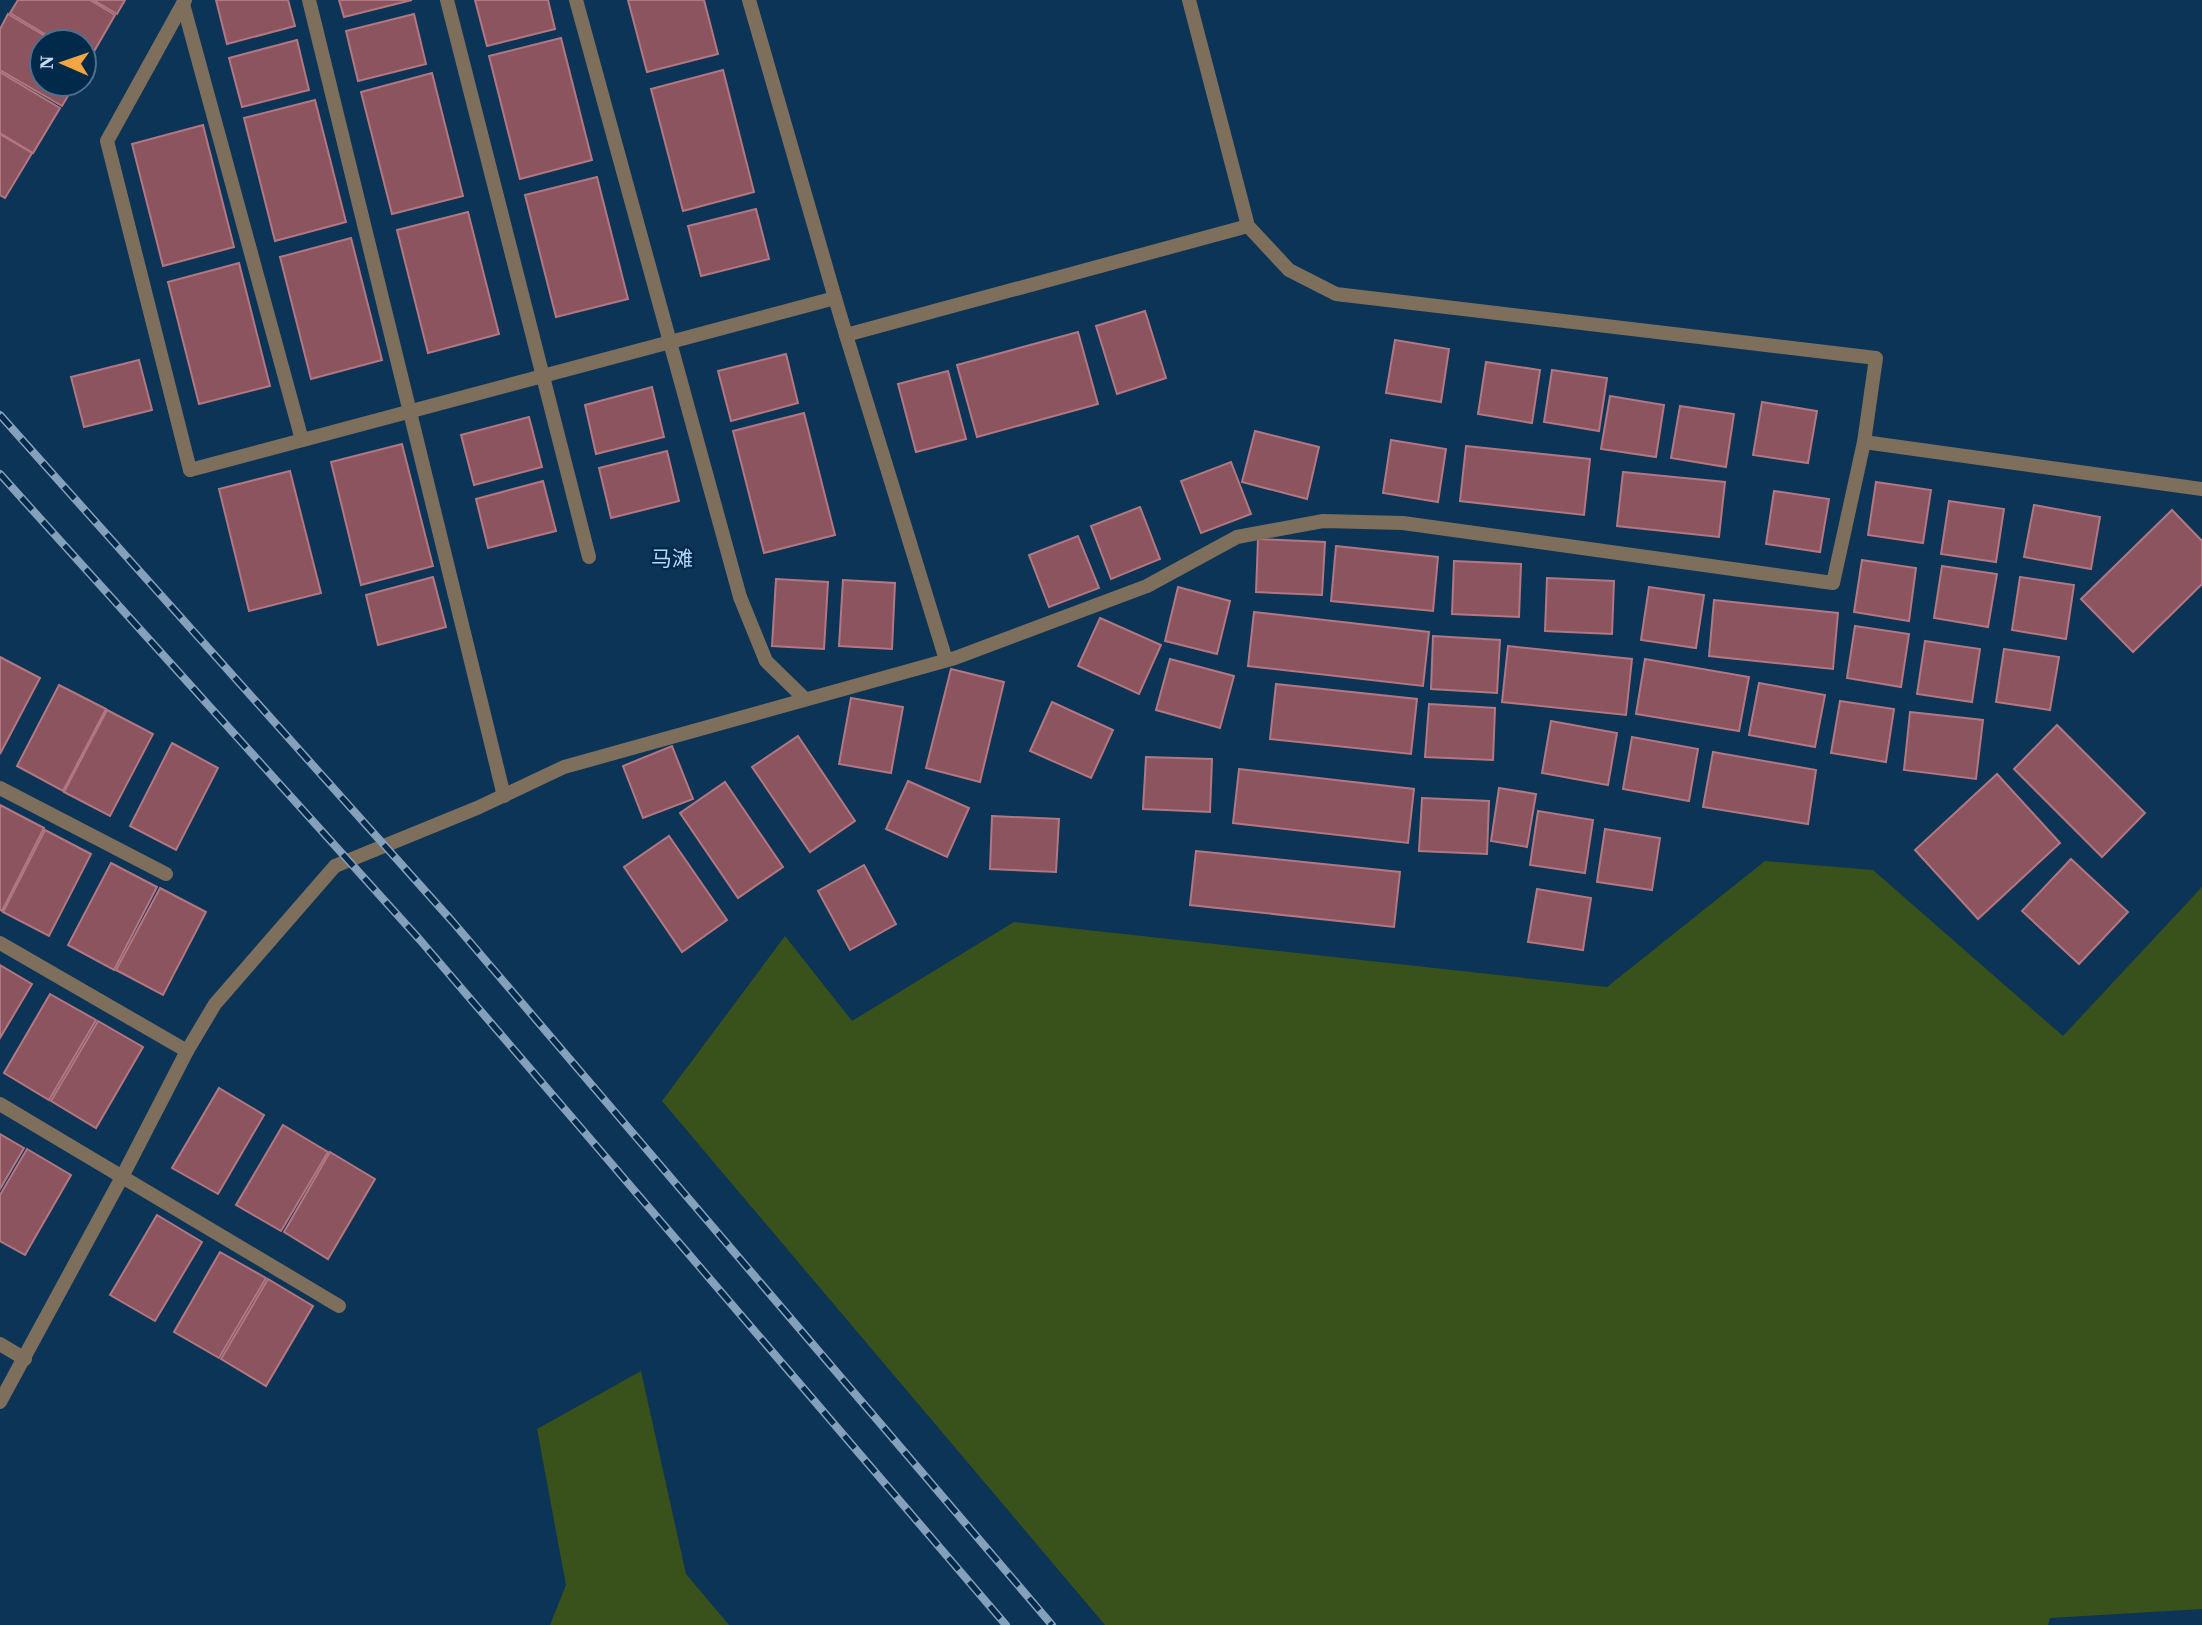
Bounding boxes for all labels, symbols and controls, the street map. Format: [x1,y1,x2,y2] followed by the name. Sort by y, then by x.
[28,28,98,98] north arrow
[33,55,59,70] text: N
[651,544,693,573] district label: 马滩

